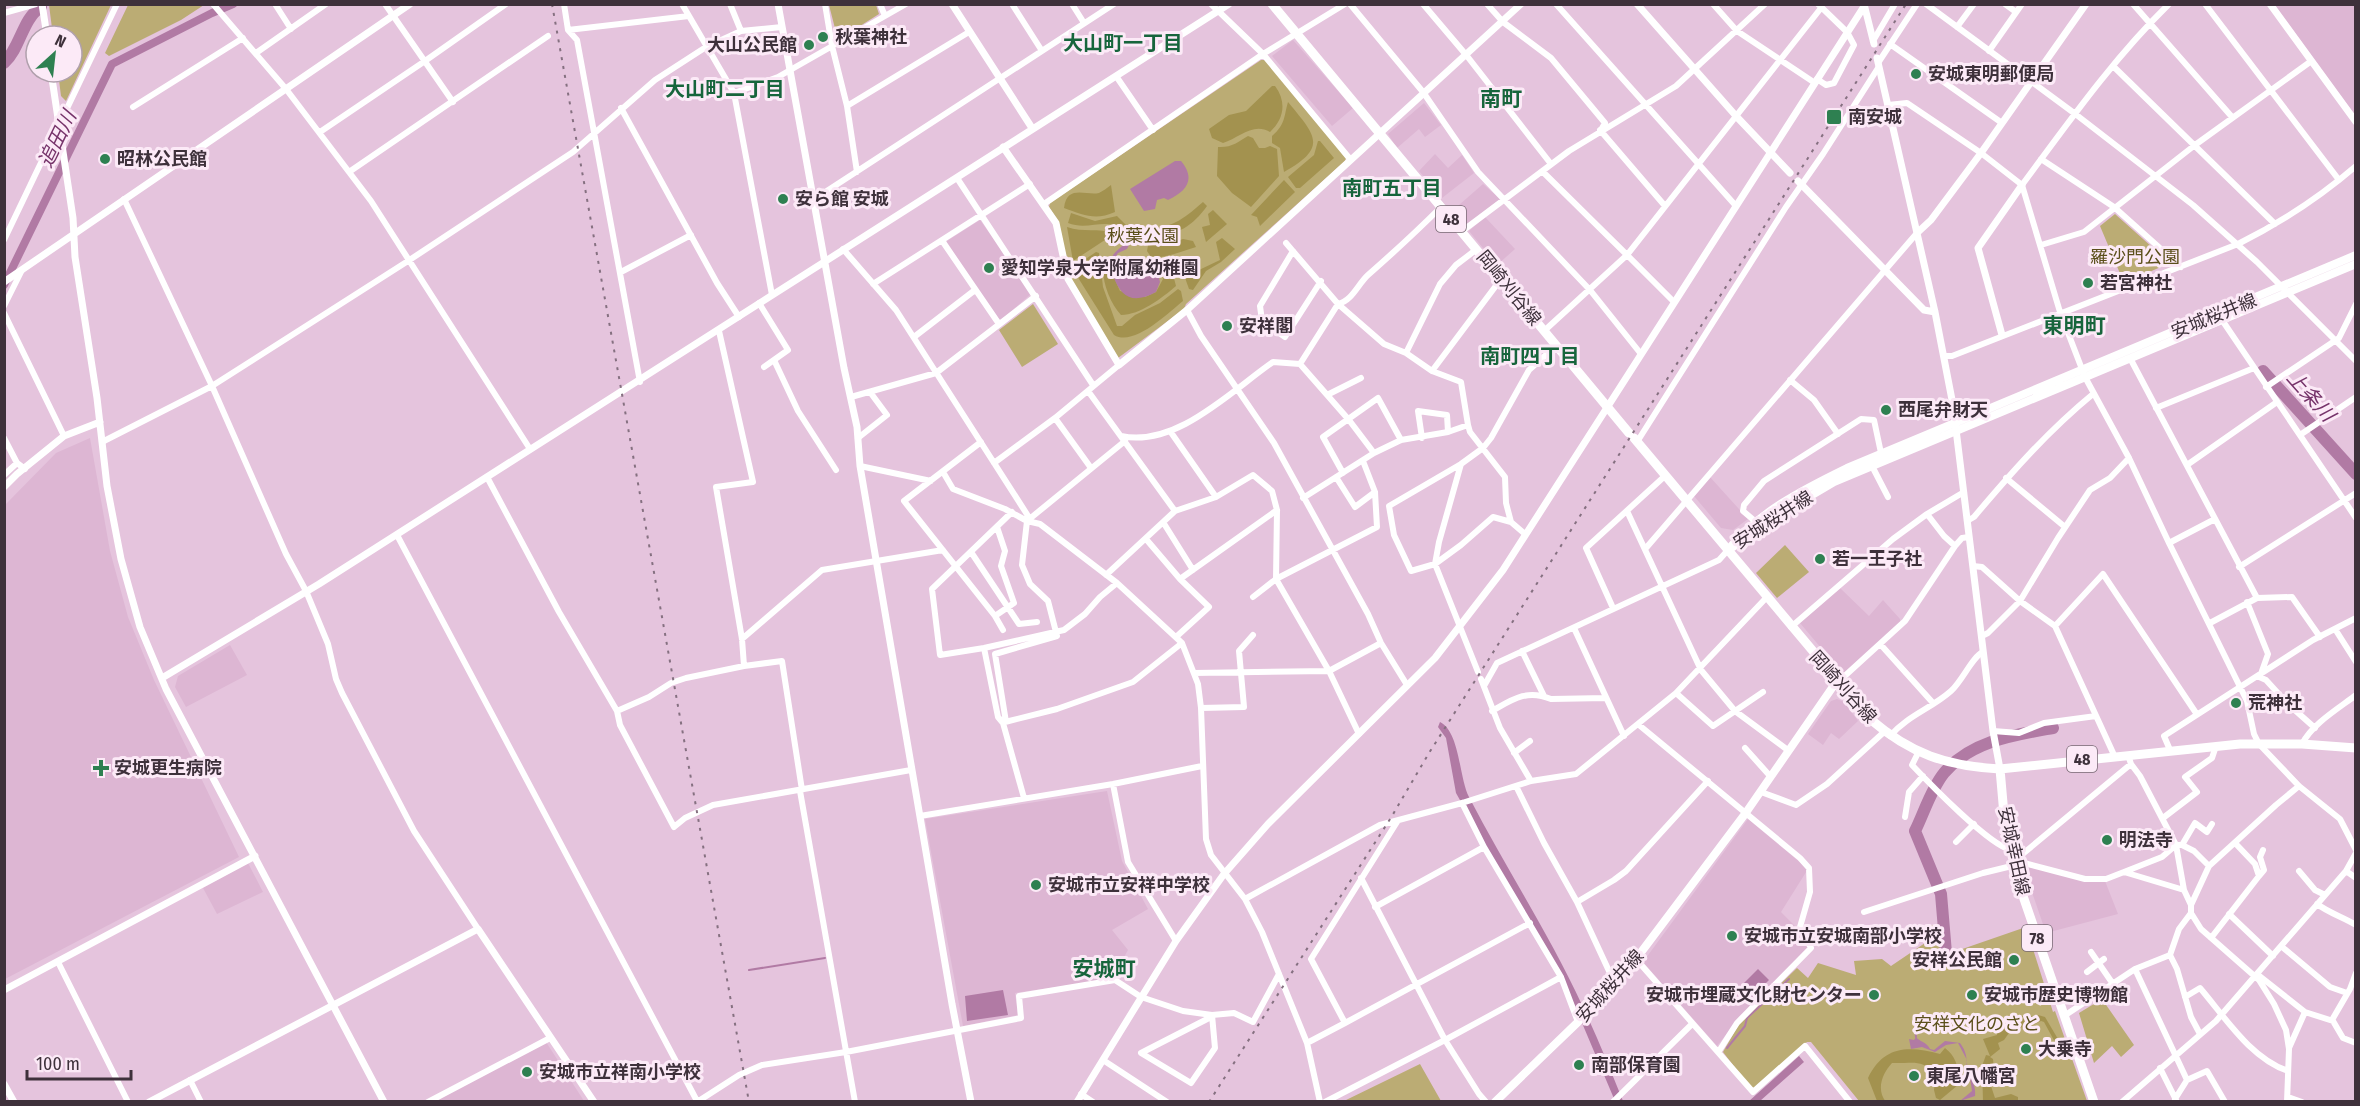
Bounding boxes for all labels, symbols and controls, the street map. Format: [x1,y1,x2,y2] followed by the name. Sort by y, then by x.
[24,24,84,84] north arrow
[835,26,907,48] place label: 秋葉神社
[52,30,69,52] text: N
[816,30,830,44] marker: 秋葉神社
[1063,31,1183,55] district label: 大山町一丁目
[707,34,797,56] place label: 大山公民館
[802,38,816,52] marker: 大山公民館
[1928,63,2054,85] place label: 安城東明郵便局
[1909,67,1923,81] marker: 安城東明郵便局
[665,77,785,101] district label: 大山町二丁目
[1480,86,1522,112] district label: 南町
[33,105,82,171] water label: 追田川
[1848,106,1902,128] place label: 南安城
[1825,108,1843,126] marker: 南安城
[117,148,207,170] place label: 昭林公民館
[98,152,112,166] marker: 昭林公民館
[1342,176,1442,200] district label: 南町五丁目
[795,188,889,210] place label: 安ら館 安城
[776,192,790,206] marker: 安ら館 安城
[1436,206,1466,232] road number: 48
[1107,225,1179,247] park label: 秋葉公園
[1472,246,1546,330] street label: 岡崎刈谷線
[2090,246,2180,268] park label: 羅沙門公園
[1001,257,1199,279] place label: 愛知学泉大学附属幼稚園
[982,261,996,275] marker: 愛知学泉大学附属幼稚園
[2100,272,2172,294] place label: 若宮神社
[2081,276,2095,290] marker: 若宮神社
[2168,289,2260,343] street label: 安城桜井線
[2043,313,2106,339] district label: 東明町
[1239,315,1293,337] place label: 安祥閣
[1220,319,1234,333] marker: 安祥閣
[1480,344,1580,368] district label: 南町四丁目
[2282,366,2341,428] water label: 上条川
[1898,399,1988,421] place label: 西尾弁財天
[1879,403,1893,417] marker: 西尾弁財天
[1729,486,1817,554] street label: 安城桜井線
[1832,548,1922,570] place label: 若一王子社
[1813,552,1827,566] marker: 若一王子社
[1805,646,1881,728] street label: 岡崎刈谷線
[2248,692,2302,714] place label: 荒神社
[2229,696,2243,710] marker: 荒神社
[2067,746,2097,772] road number: 48
[114,757,222,779] place label: 安城更生病院
[92,759,110,777] marker: 安城更生病院
[1994,805,2034,897] street label: 安城幸田線
[2119,829,2173,851] place label: 明法寺
[2100,833,2114,847] marker: 明法寺
[1048,874,1210,896] place label: 安城市立安祥中学校
[1029,878,1043,892] marker: 安城市立安祥中学校
[1744,925,1942,947] place label: 安城市立安城南部小学校
[2022,925,2052,951] road number: 78
[1725,929,1739,943] marker: 安城市立安城南部小学校
[1572,945,1648,1027] street label: 安城桜井線
[1912,949,2002,971] place label: 安祥公民館
[2007,953,2021,967] marker: 安祥公民館
[1073,956,1136,982] district label: 安城町
[1646,984,1862,1006] place label: 安城市埋蔵文化財センター
[1984,984,2128,1006] place label: 安城市歴史博物館
[1867,988,1881,1002] marker: 安城市埋蔵文化財センター
[1965,988,1979,1002] marker: 安城市歴史博物館
[1914,1013,2040,1035] park label: 安祥文化のさと
[2038,1038,2092,1060] place label: 大乗寺
[2019,1042,2033,1056] marker: 大乗寺
[27,1043,130,1081] scale bar
[36,1053,80,1075] text: 100 m
[1591,1054,1681,1076] place label: 南部保育園
[1572,1058,1586,1072] marker: 南部保育園
[539,1061,701,1083] place label: 安城市立祥南小学校
[520,1065,534,1079] marker: 安城市立祥南小学校
[1926,1065,2016,1087] place label: 東尾八幡宮
[1907,1069,1921,1083] marker: 東尾八幡宮

